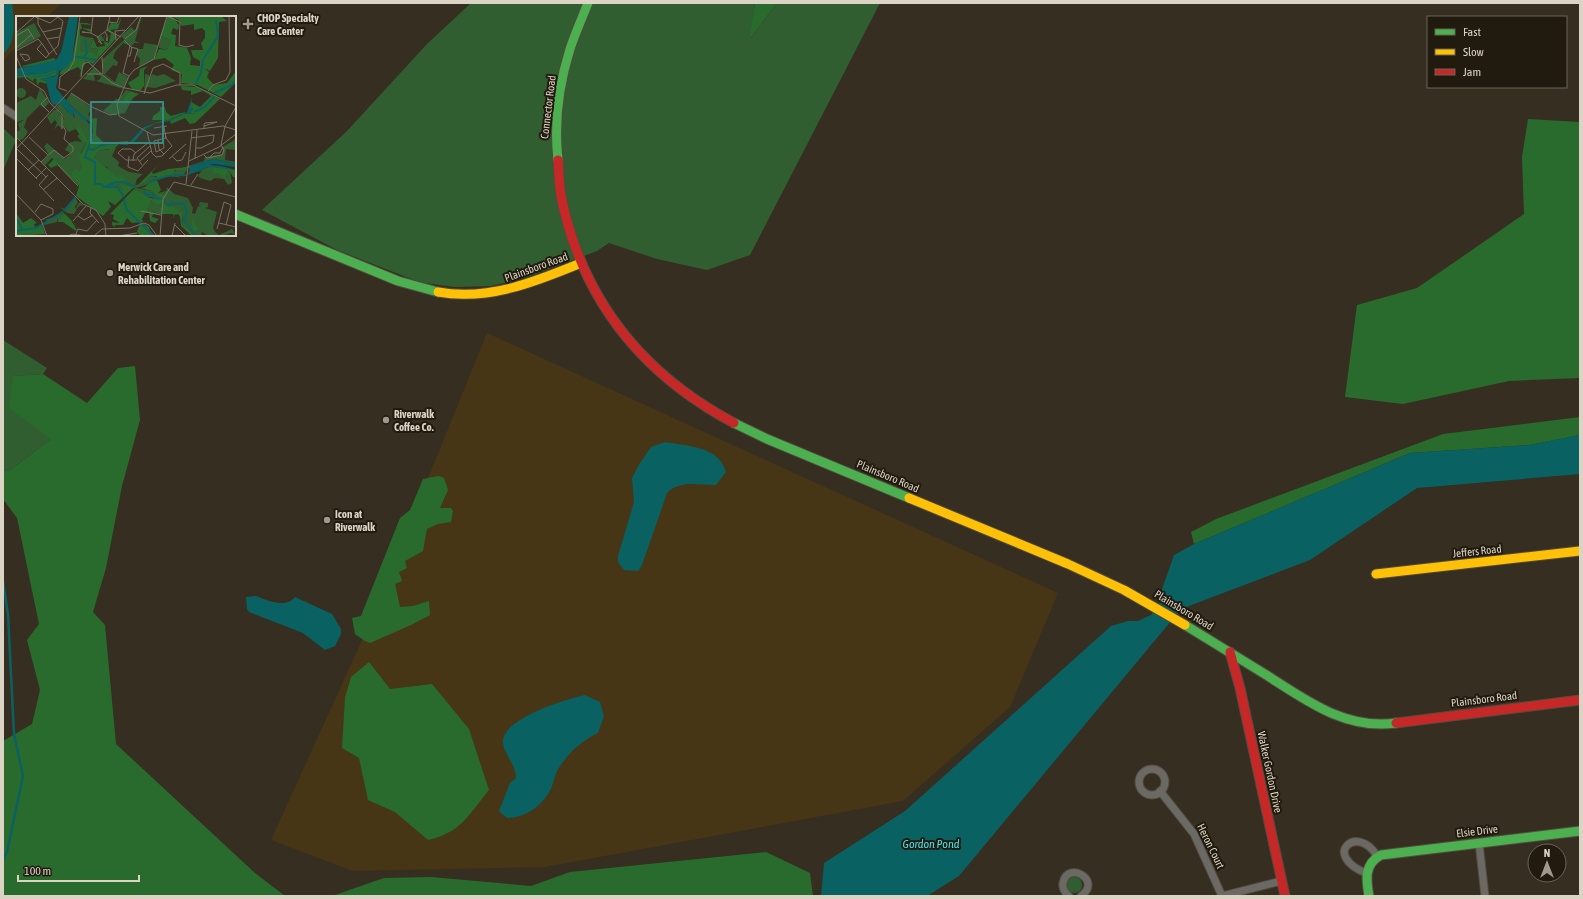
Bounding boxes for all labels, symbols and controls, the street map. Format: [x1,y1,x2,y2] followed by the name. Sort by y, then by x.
[257,12,319,37] place label: CHOP Specialty Care Center
[16,16,236,236] inset map
[1427,16,1567,88] legend
[242,18,254,30] marker: CHOP Specialty Care Center
[1463,25,1481,39] text: Fast
[1463,45,1484,59] text: Slow
[1463,65,1481,79] text: Jam
[538,75,558,139] street label: Connector Road
[503,250,569,284] street label: Plainsboro Road
[118,261,205,286] place label: Merwick Care and Rehabilitation Center
[105,268,115,278] marker: Merwick Care and Rehabilitation Center
[394,408,434,433] place label: Riverwalk Coffee Co.
[381,415,391,425] marker: Riverwalk Coffee Co.
[855,457,921,495] street label: Plainsboro Road
[335,508,375,533] place label: Icon at Riverwalk
[322,515,332,525] marker: Icon at Riverwalk
[1452,542,1502,560] street label: Jeffers Road
[1152,588,1216,632] street label: Plainsboro Road
[1450,689,1518,709] street label: Plainsboro Road
[1256,730,1284,814] street label: Walker Gordon Drive
[1195,822,1227,870] street label: Heron Court
[1455,822,1499,840] street label: Elsie Drive
[903,837,960,851] water label: Gordon Pond
[1527,843,1567,883] north arrow
[1544,847,1550,859] text: N
[18,857,139,883] scale bar
[24,864,51,878] text: 100 m

